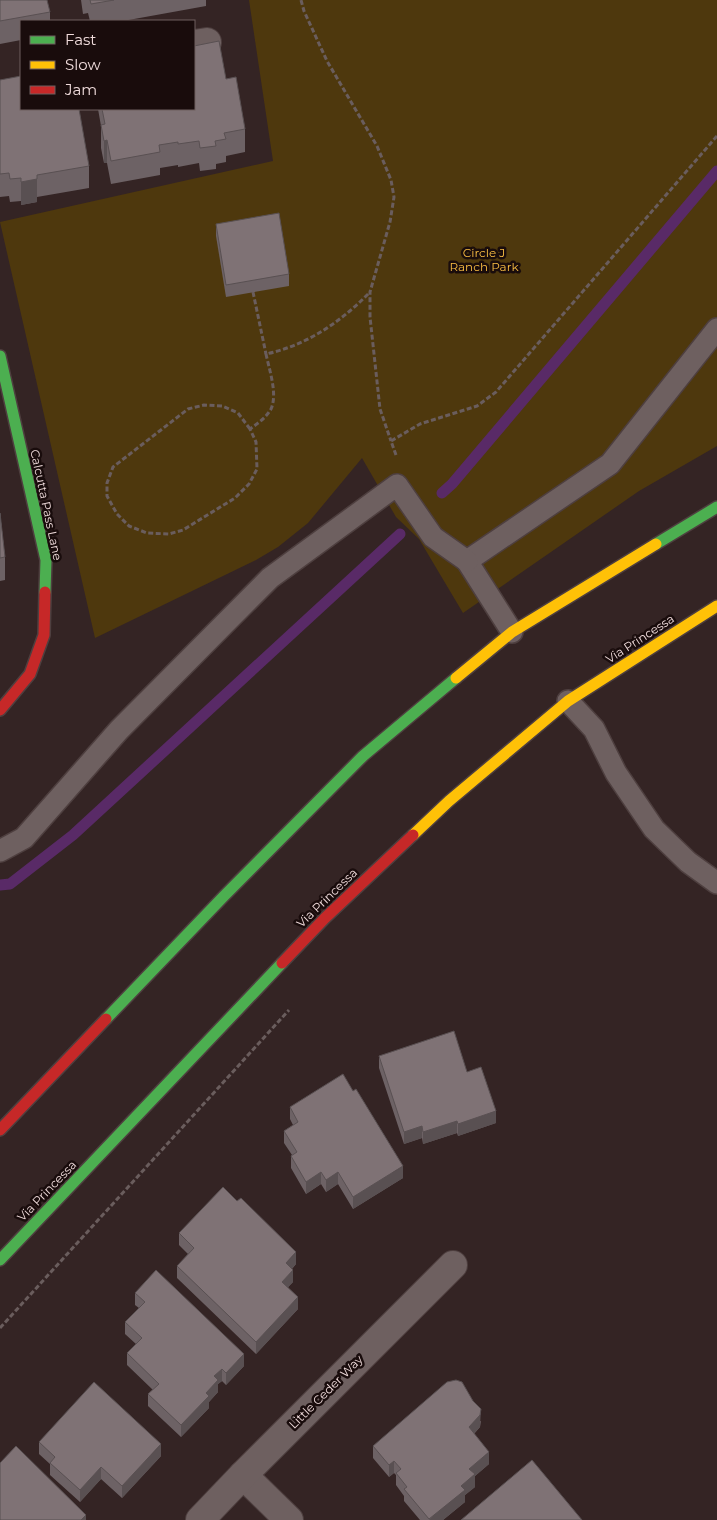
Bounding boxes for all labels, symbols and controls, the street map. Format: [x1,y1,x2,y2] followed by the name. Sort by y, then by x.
[20,20,195,110] legend
[65,30,96,49] text: Fast
[65,55,101,74] text: Slow
[64,80,97,99] text: Jam
[449,245,519,274] park label: Circle J Ranch Park
[27,448,66,562] street label: Calcutta Pass Lane
[603,611,677,666] street label: Via Princessa
[293,865,360,930] street label: Via Princessa
[14,1157,79,1224] street label: Via Princessa
[286,1351,366,1432] street label: Little Ceder Way

